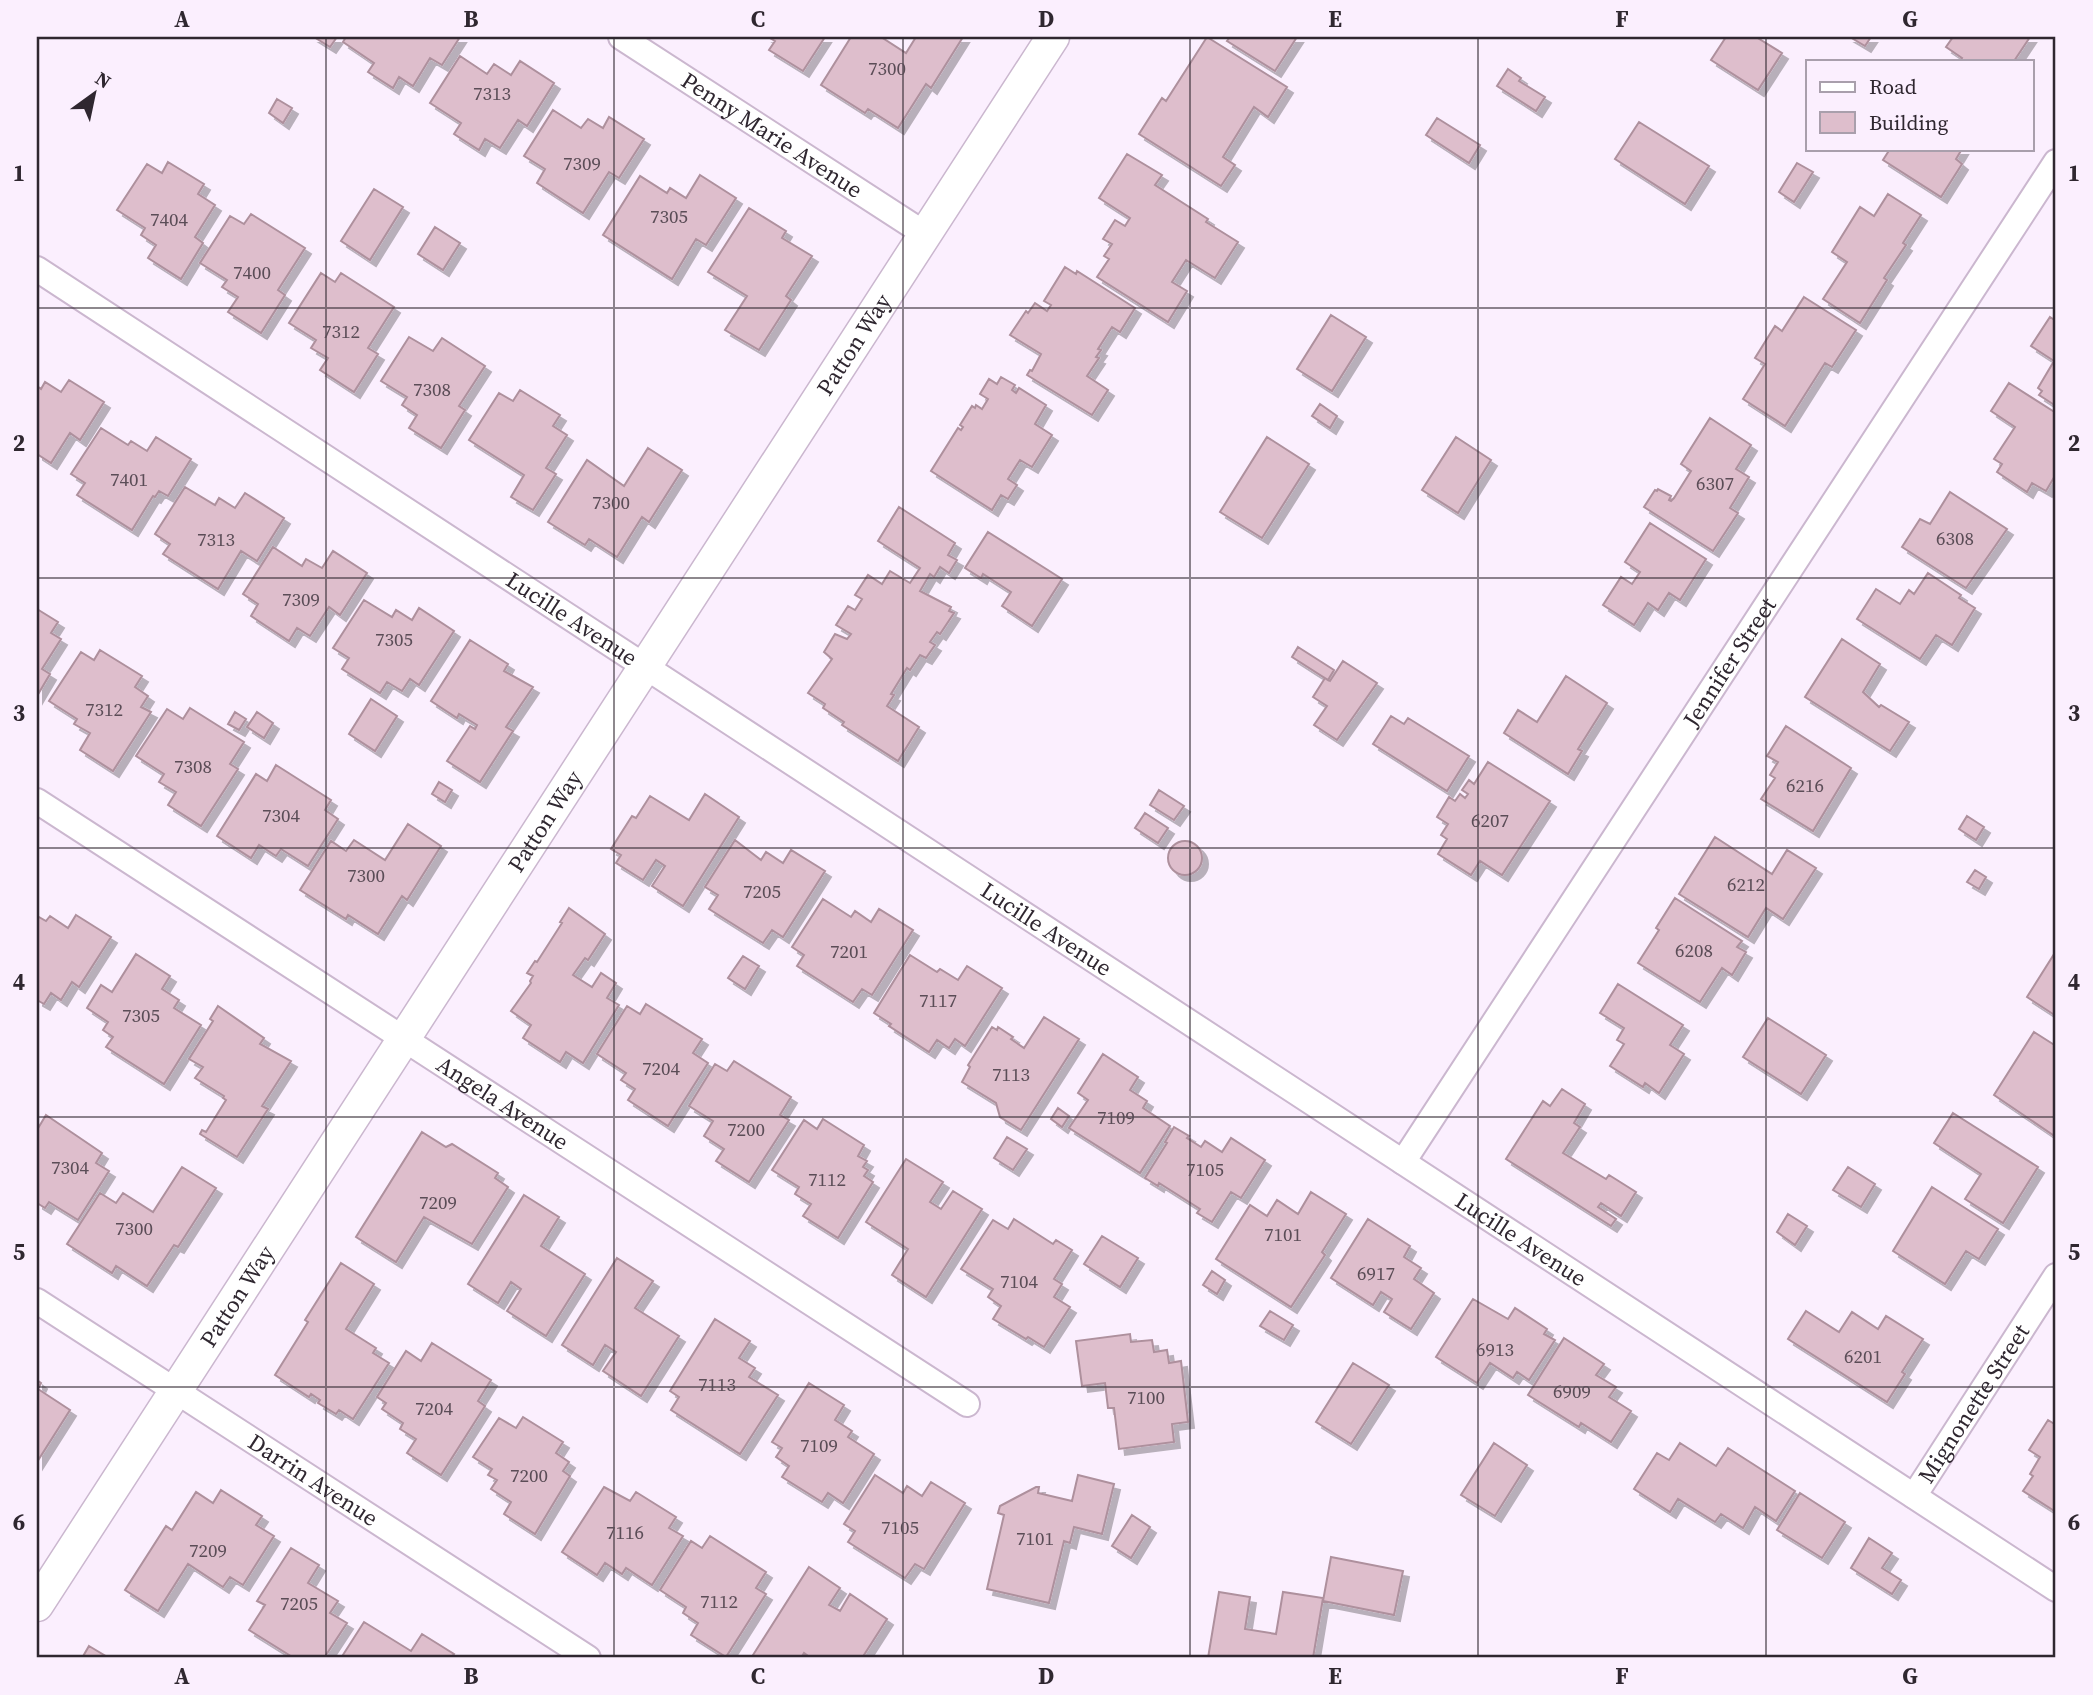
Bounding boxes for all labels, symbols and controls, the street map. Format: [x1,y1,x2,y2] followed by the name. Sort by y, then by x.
[174,3,190,35] text: A
[464,3,479,35] text: B
[751,3,765,35] text: C
[1038,3,1054,35] text: D
[1328,3,1342,35] text: E
[1615,3,1629,35] text: F
[1902,3,1918,35] text: G
[868,55,906,81] house number: 7300
[60,60,130,130] north arrow
[1806,60,2034,150] legend
[675,64,869,205] street label: Penny Marie Avenue
[90,65,116,95] text: N
[1869,72,1917,101] text: Road
[473,80,511,106] house number: 7313
[1869,108,1948,137] text: Building
[563,150,601,176] house number: 7309
[13,157,25,189] text: 1
[2068,157,2080,189] text: 1
[650,203,688,229] house number: 7305
[150,206,188,232] house number: 7404
[233,259,271,285] house number: 7400
[809,287,899,402] street label: Patton Way
[322,318,360,344] house number: 7312
[413,376,451,402] house number: 7308
[13,427,25,459] text: 2
[2068,427,2080,459] text: 2
[110,466,148,492] house number: 7401
[1696,470,1734,496] house number: 6307
[592,489,630,515] house number: 7300
[1936,525,1974,551] house number: 6308
[197,526,235,552] house number: 7313
[500,564,644,673] street label: Lucille Avenue
[282,586,320,612] house number: 7309
[1675,591,1784,734] street label: Jennifer Street
[375,626,413,652] house number: 7305
[85,696,123,722] house number: 7312
[13,697,25,729] text: 3
[2068,697,2080,729] text: 3
[174,753,212,779] house number: 7308
[500,764,590,878] street label: Patton Way
[1786,772,1824,798] house number: 6216
[262,802,300,828] house number: 7304
[1471,807,1509,833] house number: 6207
[347,862,385,888] house number: 7300
[1727,871,1765,897] house number: 6212
[975,874,1118,984] street label: Lucille Avenue
[743,878,781,904] house number: 7205
[1675,937,1713,963] house number: 6208
[830,938,868,964] house number: 7201
[13,966,25,998] text: 4
[2068,966,2080,998] text: 4
[919,987,957,1013] house number: 7117
[122,1002,160,1028] house number: 7305
[430,1048,575,1158] street label: Angela Avenue
[642,1055,680,1081] house number: 7204
[992,1061,1030,1087] house number: 7113
[1097,1104,1135,1130] house number: 7109
[727,1116,765,1142] house number: 7200
[51,1154,89,1180] house number: 7304
[1186,1156,1224,1182] house number: 7105
[808,1166,846,1192] house number: 7112
[1449,1185,1593,1294] street label: Lucille Avenue
[419,1189,457,1215] house number: 7209
[115,1215,153,1241] house number: 7300
[1264,1221,1302,1247] house number: 7101
[13,1236,25,1268] text: 5
[2068,1236,2080,1268] text: 5
[192,1239,282,1353] street label: Patton Way
[1357,1260,1395,1286] house number: 6917
[1000,1268,1038,1294] house number: 7104
[1910,1317,2037,1489] street label: Mignonette Street
[1476,1336,1514,1362] house number: 6913
[1844,1343,1882,1369] house number: 6201
[698,1371,736,1397] house number: 7113
[1553,1378,1591,1404] house number: 6909
[1127,1384,1165,1410] house number: 7100
[415,1395,453,1421] house number: 7204
[242,1426,384,1534] street label: Darrin Avenue
[800,1432,838,1458] house number: 7109
[510,1462,548,1488] house number: 7200
[13,1506,25,1538] text: 6
[2068,1506,2080,1538] text: 6
[881,1514,919,1540] house number: 7105
[606,1519,644,1545] house number: 7116
[1016,1525,1054,1551] house number: 7101
[189,1537,227,1563] house number: 7209
[700,1588,738,1614] house number: 7112
[280,1590,318,1616] house number: 7205
[174,1660,190,1692] text: A
[464,1660,479,1692] text: B
[751,1660,765,1692] text: C
[1038,1660,1054,1692] text: D
[1328,1660,1342,1692] text: E
[1615,1660,1629,1692] text: F
[1902,1660,1918,1692] text: G

